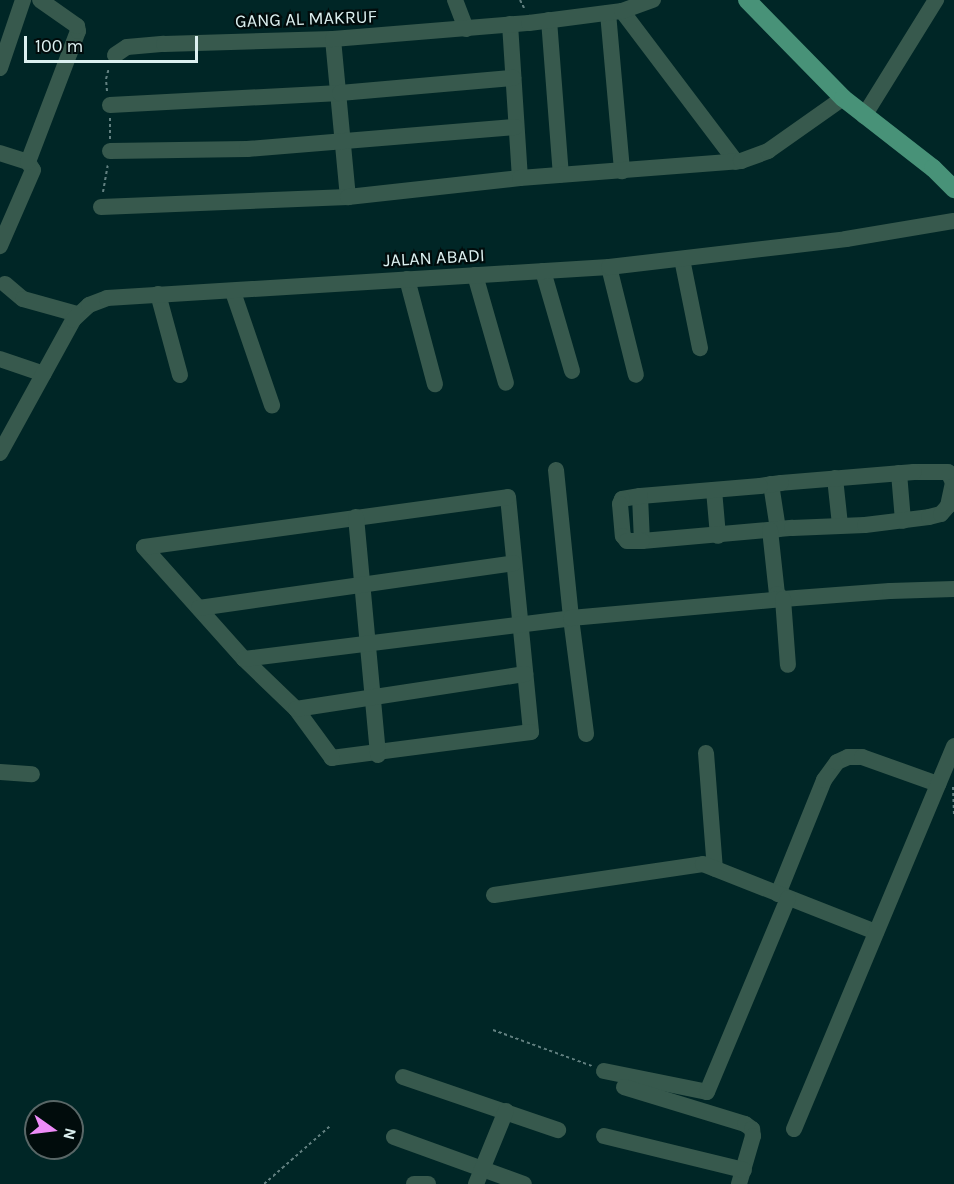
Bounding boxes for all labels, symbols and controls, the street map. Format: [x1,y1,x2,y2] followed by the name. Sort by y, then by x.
[235,6,377,32] street label: GANG AL MAKRUF
[27,24,201,62] scale bar
[35,35,83,57] text: 100 m
[383,245,485,271] street label: JALAN ABADI
[24,1100,84,1160] north arrow
[59,1126,81,1142] text: N

